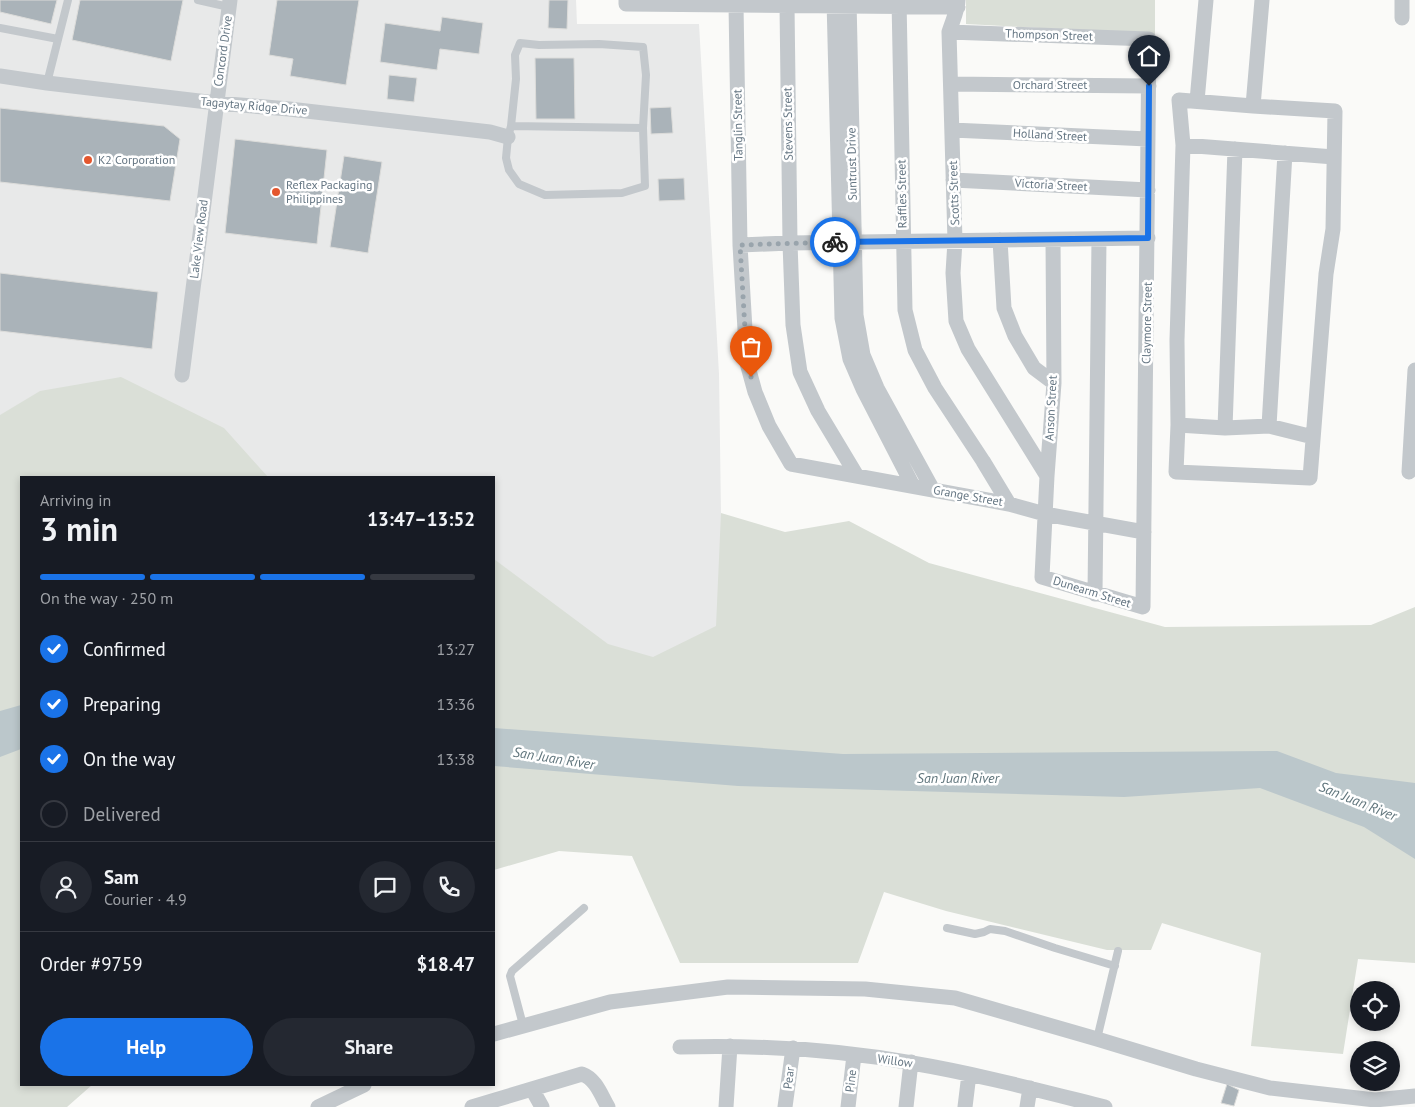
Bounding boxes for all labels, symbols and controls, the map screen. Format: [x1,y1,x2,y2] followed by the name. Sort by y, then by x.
[210,14,235,87] street label: Concord Drive
[1005,25,1093,44] street label: Thompson Street
[1128,35,1170,86] pin
[1135,42,1163,70] icon: home
[1013,77,1087,92] street label: Orchard Street
[779,87,796,161] street label: Stevens Street
[729,89,746,161] street label: Tanglin Street
[200,93,308,118] street label: Tagaytay Ridge Drive
[1013,125,1088,144] street label: Holland Street
[843,127,860,201] street label: Suntrust Drive
[98,152,175,167] place label: K2 Corporation
[82,154,94,166] marker: K2 Corporation
[893,159,910,229] street label: Raffles Street
[945,160,962,226] street label: Scotts Street
[1013,175,1088,194] street label: Victoria Street
[286,177,373,206] place label: Reflex Packaging Philippines
[270,186,282,198] marker: Reflex Packaging Philippines
[186,199,211,279] street label: Lake View Road
[810,217,860,267] courier
[821,228,849,256] icon: bike
[1138,282,1155,364] street label: Claymore Street
[730,326,772,377] pin
[737,333,765,361] icon: bag
[1041,375,1060,441] street label: Anson Street
[932,482,1004,509] street label: Grange Street
[40,490,111,510] text: Arriving in
[367,507,475,531] text: 13:47–13:52
[40,508,118,550] text: 3 min
[1051,573,1133,610] street label: Dunearm Street
[40,588,173,608] text: On the way · 250 m
[40,635,68,663] icon: check
[83,637,166,661] text: Confirmed
[437,639,475,659] text: 13:27
[40,690,68,718] icon: check
[83,692,161,716] text: Preparing
[437,694,475,714] text: 13:36
[512,743,597,774] water label: San Juan River
[40,745,68,773] icon: check
[83,747,175,771] text: On the way
[437,749,475,769] text: 13:38
[917,769,1001,787] water label: San Juan River
[1316,777,1401,825] water label: San Juan River
[83,802,161,826] text: Delivered
[40,861,92,913] button: person
[359,861,411,913] button: chat
[423,861,475,913] button: phone
[104,865,139,889] text: Sam
[104,889,187,909] text: Courier · 4.9
[40,952,143,976] text: Order #9759
[416,952,475,976] text: $18.47
[1350,981,1400,1091] map controls
[1350,981,1400,1031] button: locate
[40,1018,253,1076] button: Help
[263,1018,475,1076] button: Share
[1350,1041,1400,1091] button: layers
[877,1051,914,1070] street label: Willow
[780,1066,797,1090] street label: Pear
[842,1069,859,1093] street label: Pine

